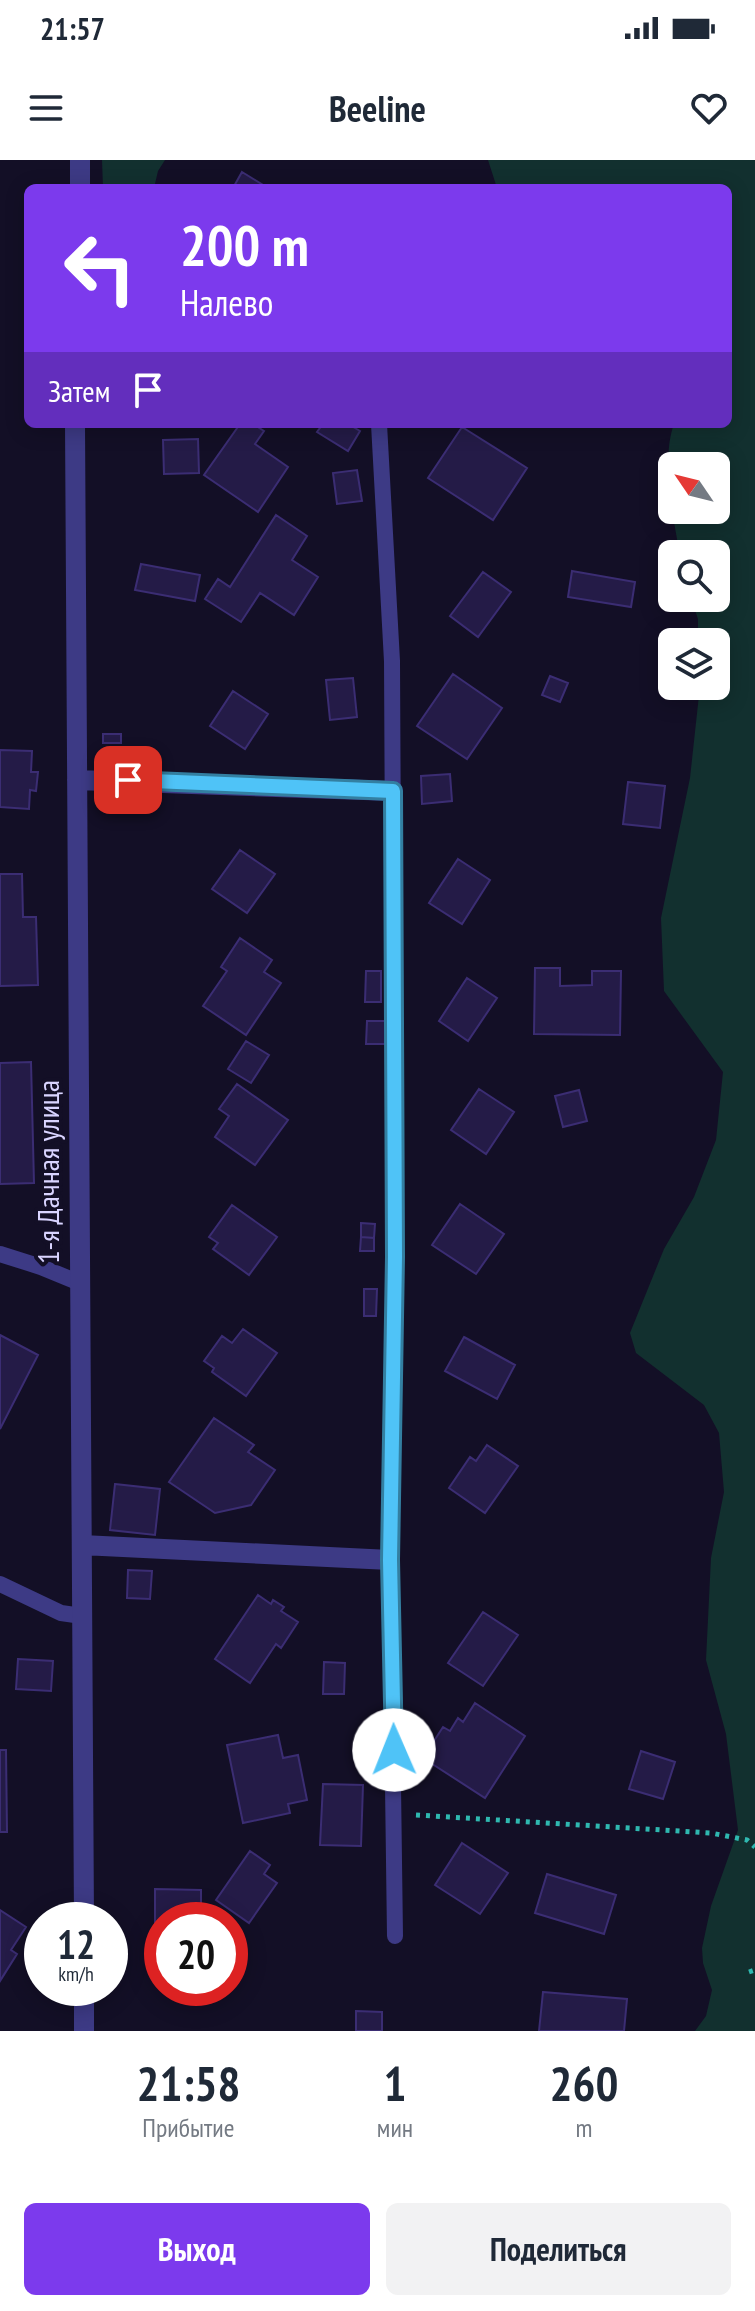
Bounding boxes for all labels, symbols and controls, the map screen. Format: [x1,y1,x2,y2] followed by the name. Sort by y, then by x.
[40,9,105,48] text: 21:57
[329,85,426,132] text: Beeline
[24,86,68,130] icon: menu
[687,86,731,130] icon: heart
[180,209,309,281] text: 200 m
[48,216,152,320] icon: left
[180,279,273,326] text: Налево
[126,368,170,412] icon: arrive
[48,371,110,410] text: Затем
[658,452,730,524] north arrow
[658,452,730,700] map controls
[658,540,730,612] button: search
[658,628,730,700] button: layers
[94,746,162,814] pin
[106,758,150,802] icon: arrive
[28,1080,67,1264] street label: 1-я Дачная улица
[352,1708,436,1792] position arrow
[144,1902,248,2006] speed limit sign: 20
[57,1918,95,1970] text: 12
[58,1961,94,1987] text: km/h
[137,2052,240,2114] text: 21:58
[383,2052,406,2114] text: 1
[550,2052,618,2114] text: 260
[142,2111,234,2144] text: Прибытие
[377,2111,413,2144] text: мин
[576,2111,593,2144] text: m
[24,2203,370,2295] button: Выход
[386,2203,731,2295] button: Поделиться

